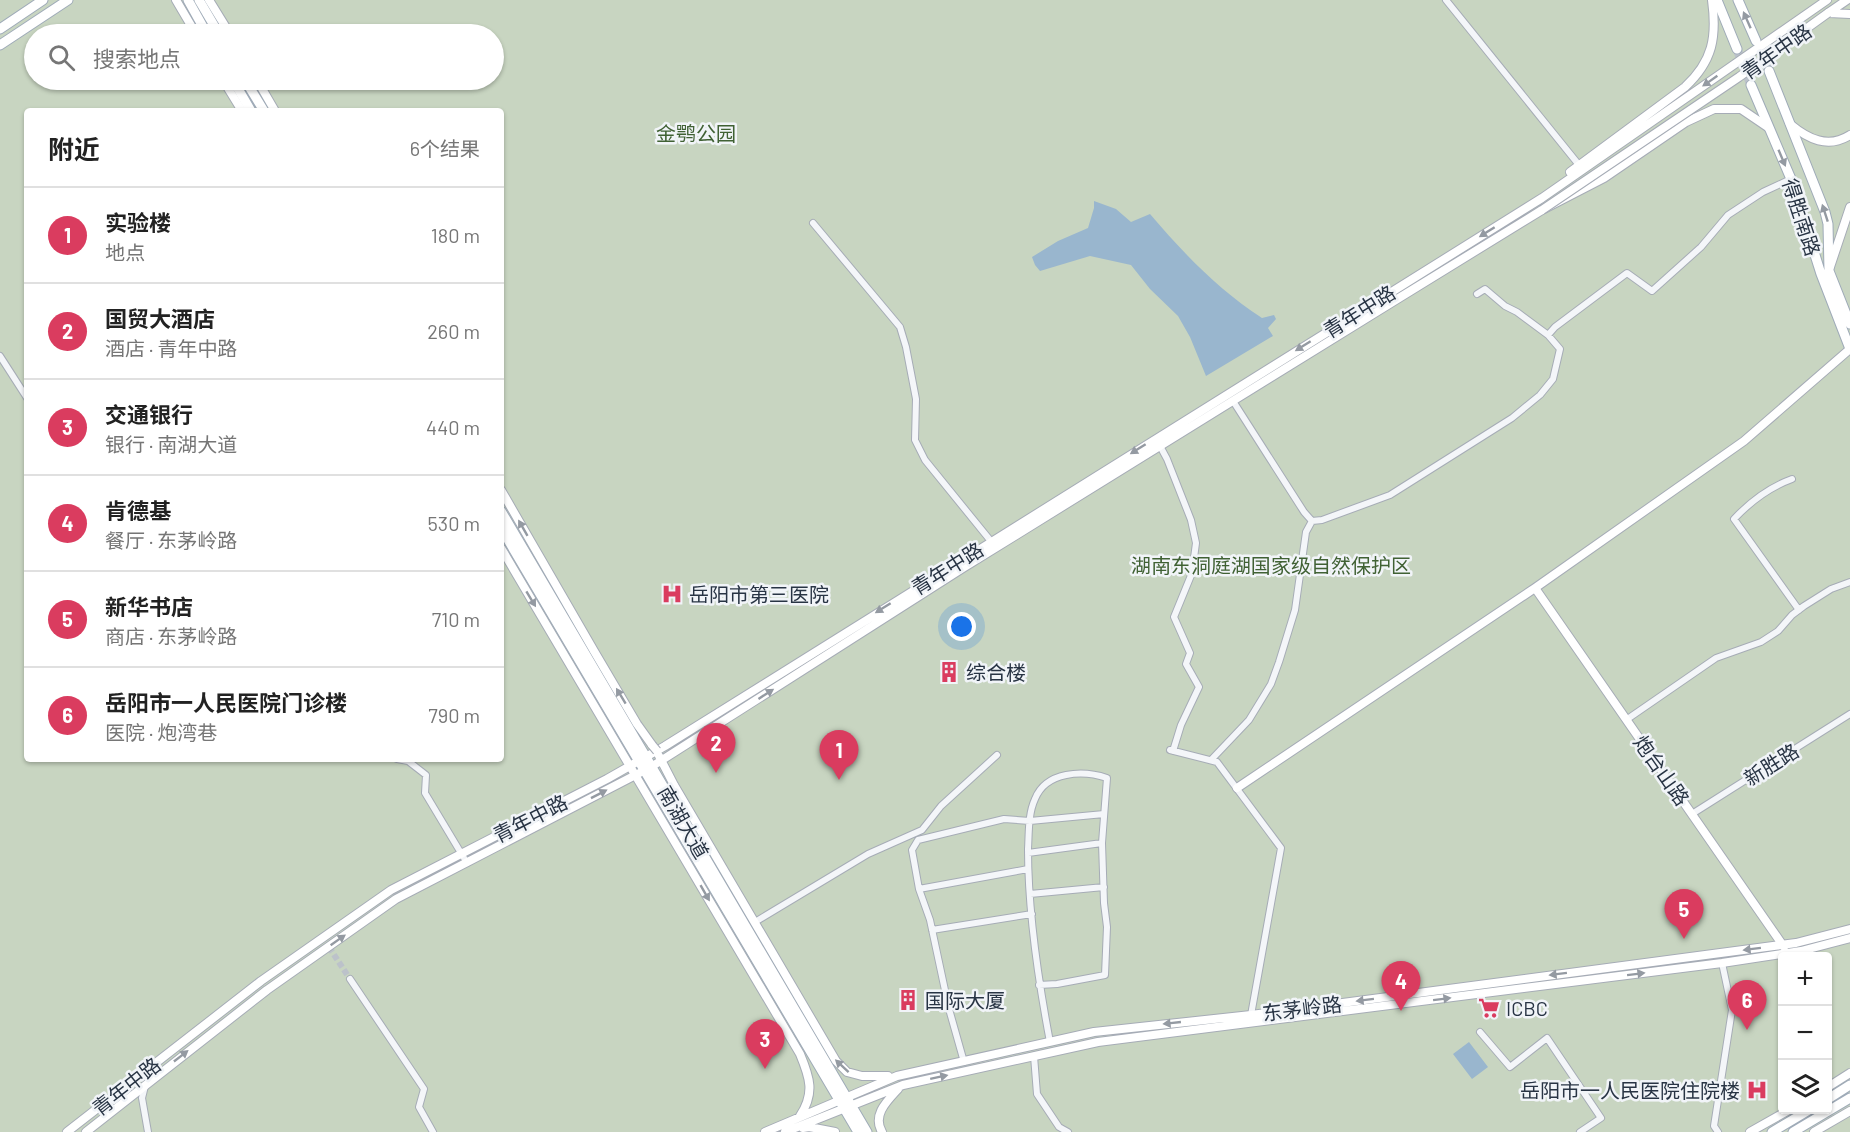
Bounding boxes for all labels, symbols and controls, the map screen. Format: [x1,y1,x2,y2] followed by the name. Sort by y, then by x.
[1742,11,1752,29] one-way arrow
[1736,18,1816,84] street label: 青年中路
[24,24,504,90] search box
[45,41,78,74] icon: search
[93,45,181,71] text: 搜索地点
[1702,75,1718,87] one-way arrow
[656,121,736,145] park label: 金鹗公园
[48,133,100,164] text: 附近
[410,136,480,160] text: 6个结果
[1777,150,1787,168] one-way arrow
[1778,175,1826,259] street label: 得胜南路
[1820,204,1829,222] one-way arrow
[105,209,171,235] text: 实验楼
[64,223,71,247] text: 1
[431,223,480,247] text: 180 m
[1479,226,1495,237] one-way arrow
[105,240,145,264] text: 地点
[1319,280,1399,342] street label: 青年中路
[105,305,215,331] text: 国贸大酒店
[62,319,73,343] text: 2
[427,319,480,343] text: 260 m
[105,336,237,360] text: 酒店 · 青年中路
[1295,340,1311,351] one-way arrow
[105,401,193,427] text: 交通银行
[62,415,73,439] text: 3
[426,415,480,439] text: 440 m
[105,432,237,456] text: 银行 · 南湖大道
[1130,443,1146,454] one-way arrow
[105,497,171,523] text: 肯德基
[61,511,74,535] text: 4
[428,511,480,535] text: 530 m
[518,519,528,536] one-way arrow
[105,528,237,552] text: 餐厅 · 东茅岭路
[907,537,987,599] street label: 青年中路
[1131,553,1411,577] park label: 湖南东洞庭湖国家级自然保护区
[660,582,684,606] hospital icon: 岳阳市第三医院
[689,582,829,606] place label: 岳阳市第三医院
[526,591,536,608] one-way arrow
[105,593,193,619] text: 新华书店
[875,602,891,613] one-way arrow
[62,607,73,631] text: 5
[432,607,480,631] text: 710 m
[947,612,976,641] your location
[105,624,237,648] text: 商店 · 东茅岭路
[937,660,961,684] building icon: 综合楼
[966,660,1026,684] place label: 综合楼
[615,688,626,704] one-way arrow
[758,688,774,699] one-way arrow
[105,689,347,715] text: 岳阳市一人民医院门诊楼
[62,703,73,727] text: 6
[428,703,480,727] text: 790 m
[105,720,217,744] text: 医院 · 炮湾巷
[696,724,736,773] pin: 2
[820,730,858,780] pin: 1
[1629,730,1695,810] street label: 炮台山路
[1739,738,1803,790] street label: 新胜路
[654,781,714,863] street label: 南湖大道
[489,789,571,847] street label: 青年中路
[590,790,608,800] one-way arrow
[700,885,710,902] one-way arrow
[1664,890,1704,939] pin: 5
[329,934,345,946] one-way arrow
[1742,944,1761,953] one-way arrow
[1778,952,1832,1114] map controls
[1778,952,1832,1006] button: +
[1382,962,1420,1011] pin: 4
[1626,969,1645,978] one-way arrow
[1549,970,1568,979] one-way arrow
[1728,980,1766,1030] pin: 6
[896,988,920,1012] building icon: 国际大厦
[925,988,1005,1012] place label: 国际大厦
[1261,991,1343,1025] street label: 东茅岭路
[1433,994,1452,1004] one-way arrow
[1356,995,1375,1004] one-way arrow
[1477,996,1501,1020] supermarket icon: ICBC
[1506,996,1548,1020] place label: ICBC
[1778,1006,1832,1060] button: −
[1162,1019,1181,1028] one-way arrow
[746,1020,784,1069] pin: 3
[173,1051,188,1063] one-way arrow
[87,1052,165,1120] street label: 青年中路
[835,1059,850,1073] one-way arrow
[1778,1060,1832,1114] button: layers
[930,1072,949,1081] one-way arrow
[1520,1078,1740,1102] place label: 岳阳市一人民医院住院楼
[1745,1078,1769,1102] hospital icon: 岳阳市一人民医院住院楼

